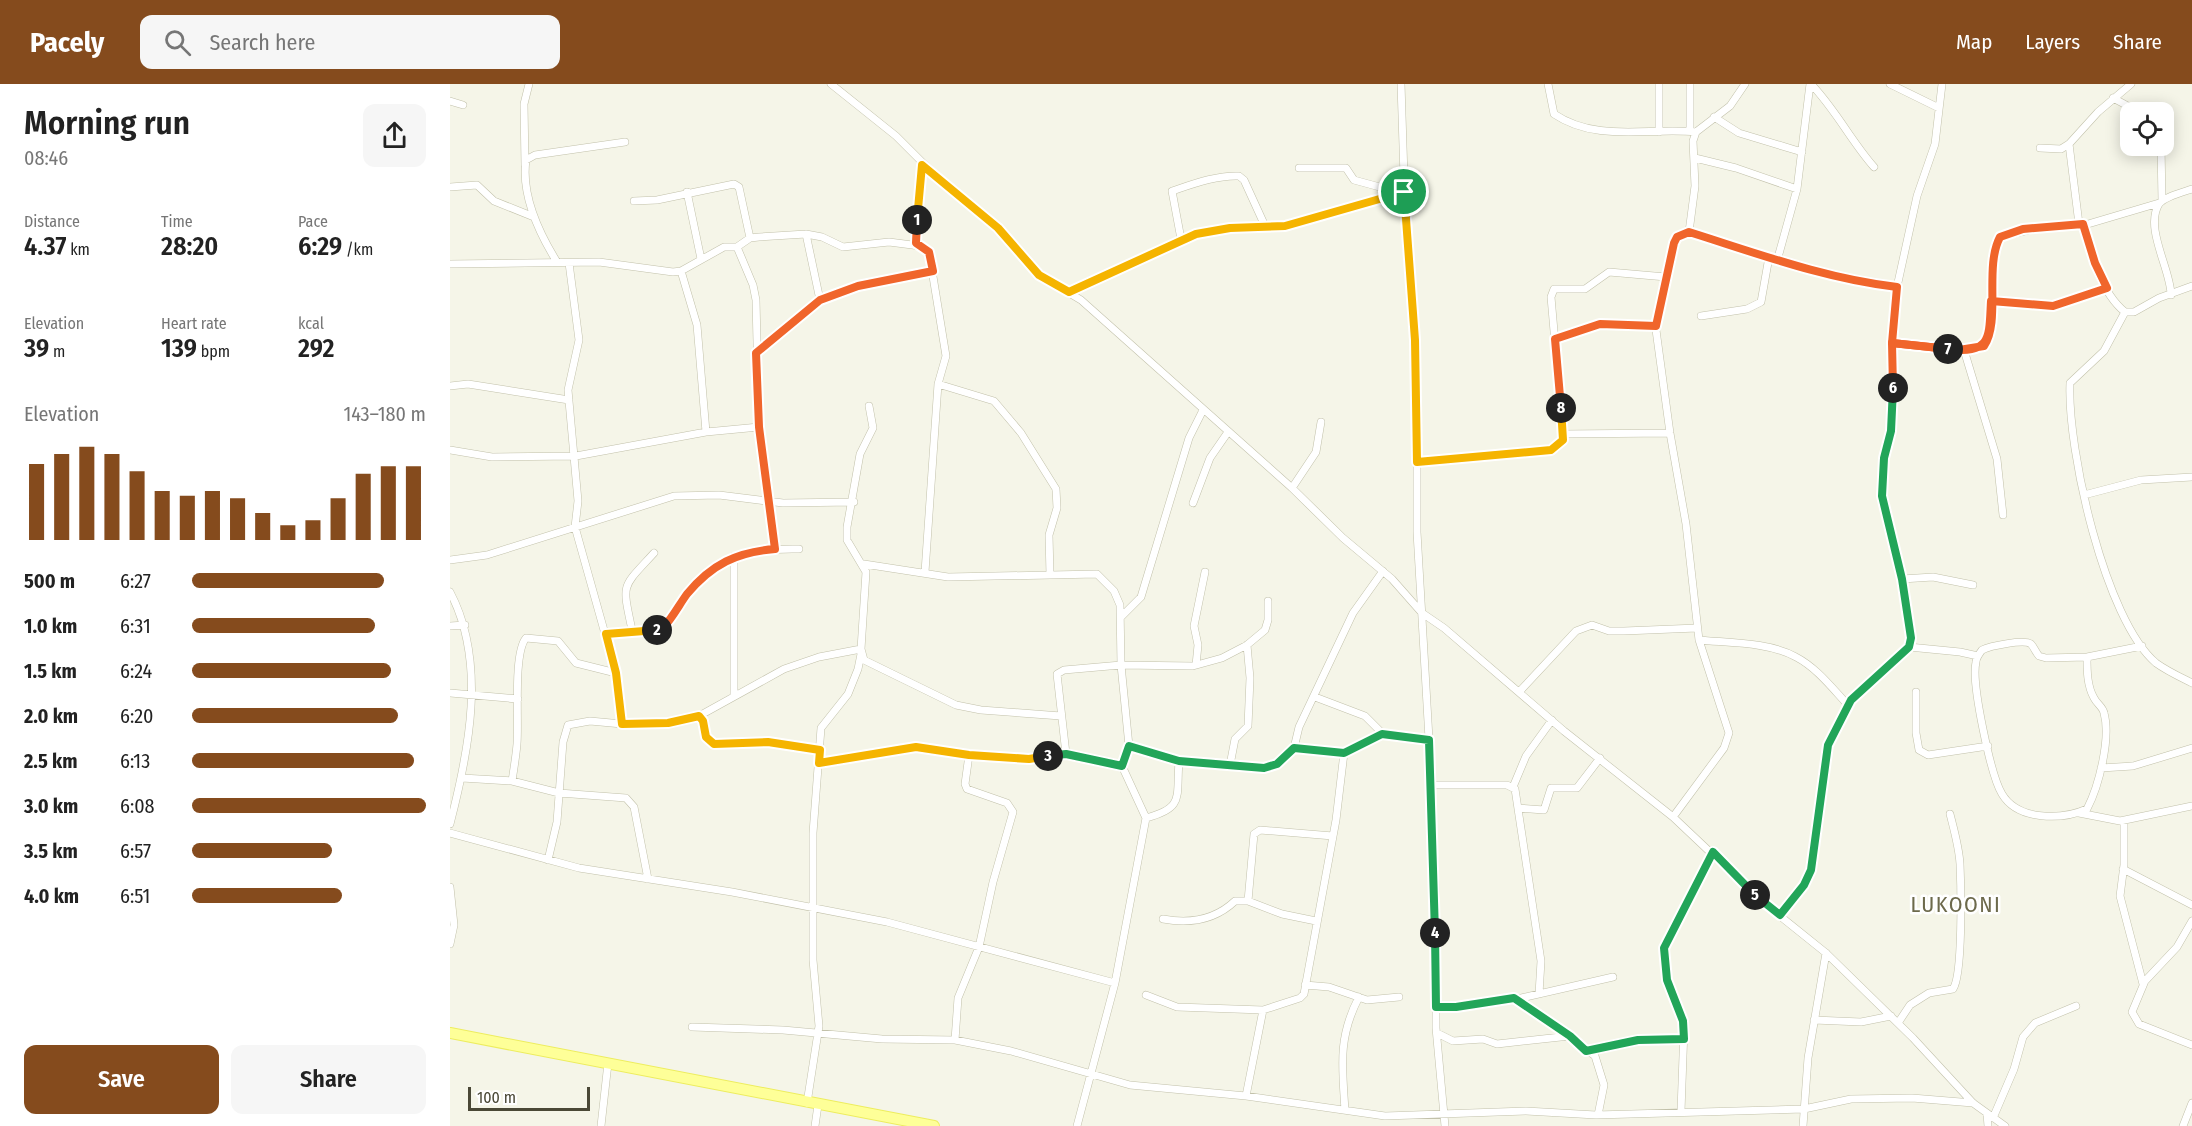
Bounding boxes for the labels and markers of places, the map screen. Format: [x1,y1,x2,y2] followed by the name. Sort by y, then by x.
[1378,166,1429,217] pin
[902,205,932,235] pin: 1
[1933,334,1963,364] pin: 7
[1878,373,1908,403] pin: 6
[1546,393,1576,423] pin: 8
[642,615,672,645] pin: 2
[1033,741,1063,771] pin: 3
[1740,880,1770,910] pin: 5
[1420,918,1450,948] pin: 4

